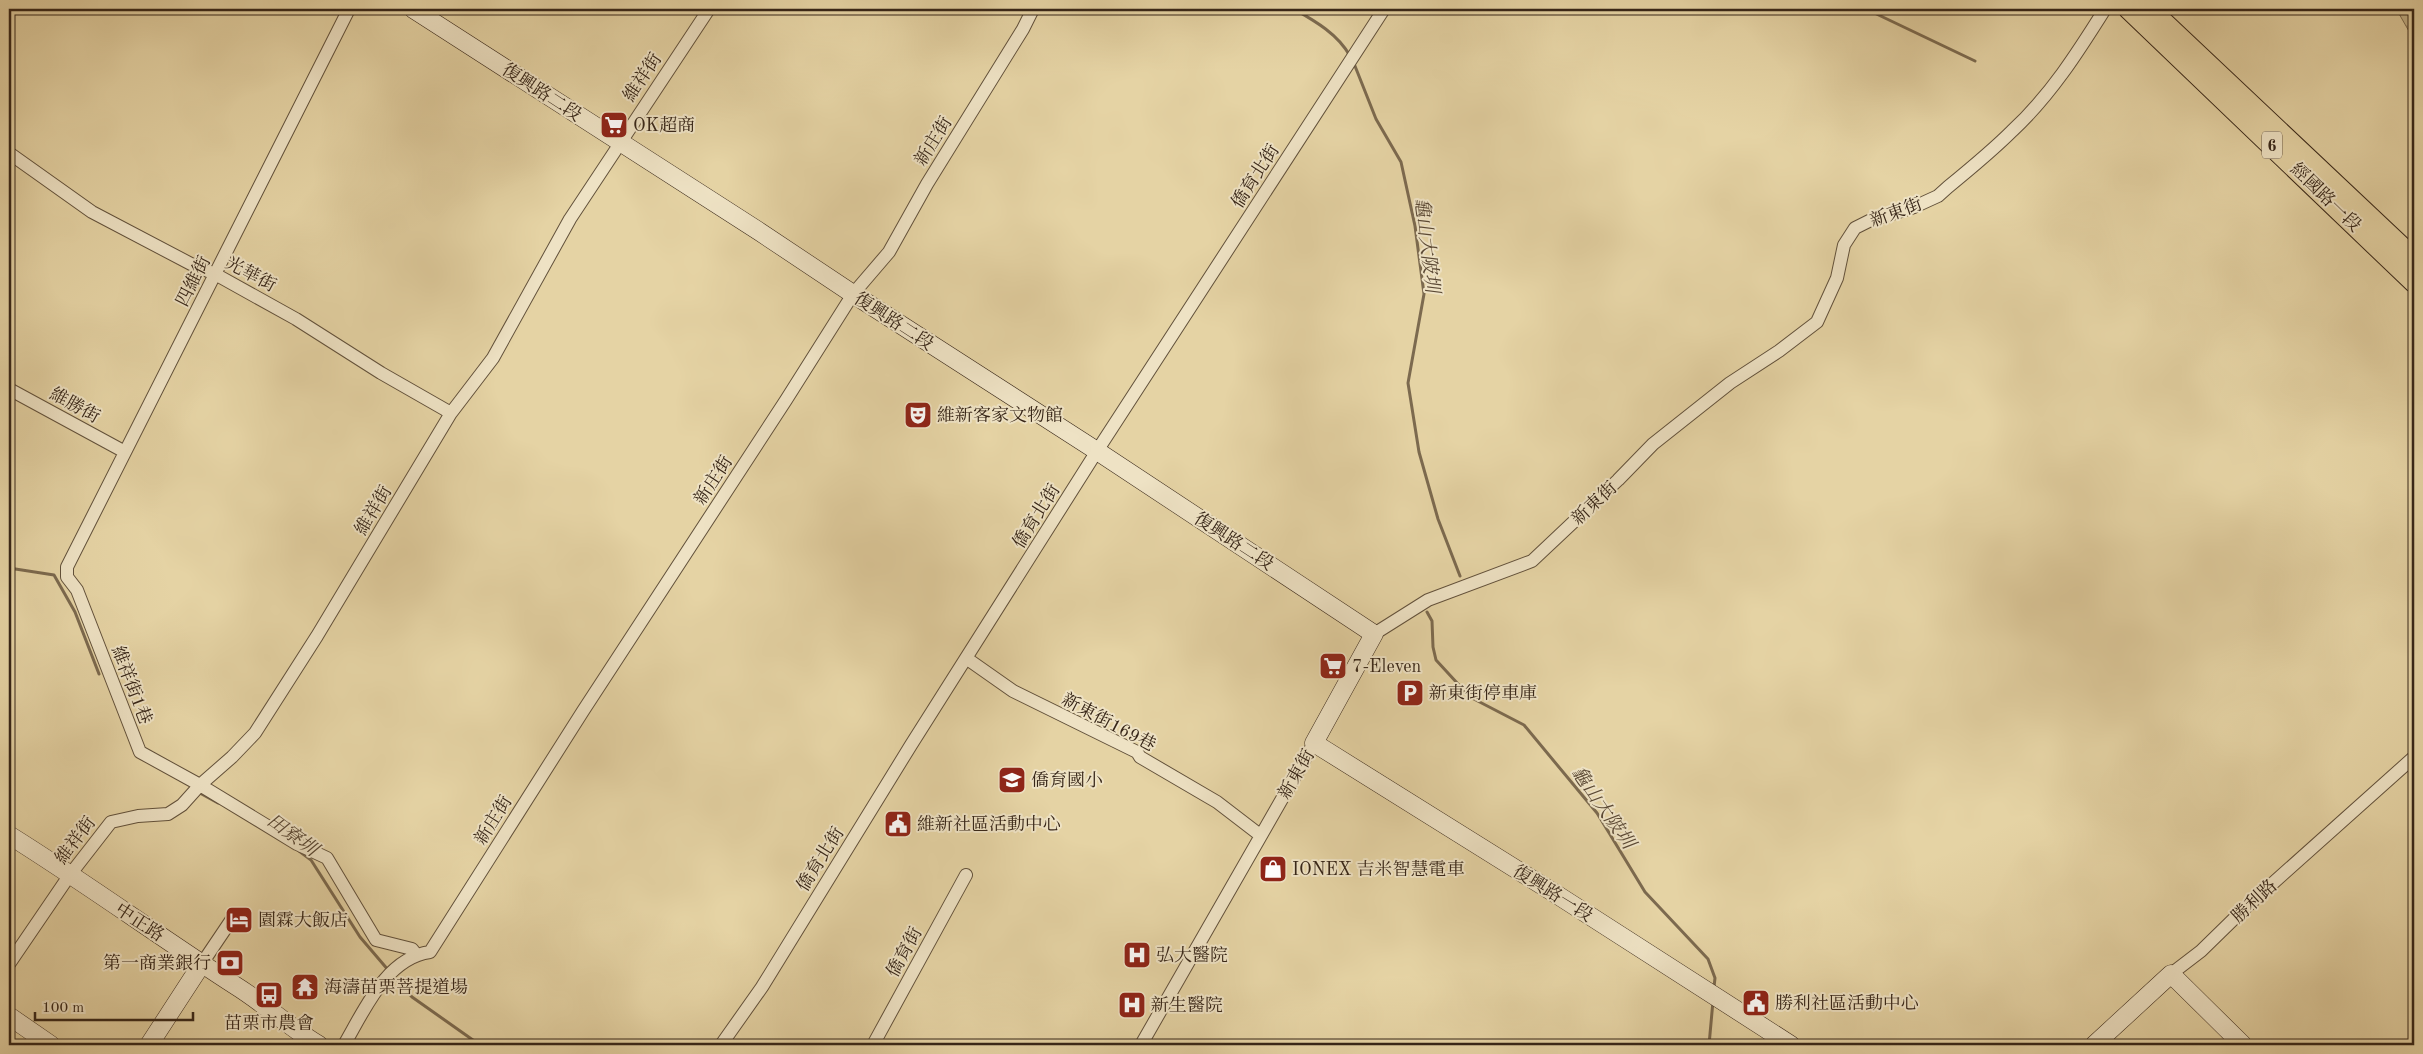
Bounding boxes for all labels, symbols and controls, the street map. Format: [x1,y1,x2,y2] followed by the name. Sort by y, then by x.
[619,49,665,105] street label: 維祥街
[499,59,585,125] street label: 復興路二段
[599,110,629,140] supermarket icon: OK超商
[910,113,956,169] street label: 新庄街
[633,115,695,135] place label: OK超商
[2262,132,2282,158] road number: 6
[1227,140,1283,212] street label: 僑育北街
[2287,159,2365,235] street label: 經國路一段
[1867,193,1925,231] street label: 新東街
[1410,197,1444,297] water label: 龜山大陂圳
[172,252,214,310] street label: 四維街
[222,252,280,296] street label: 光華街
[851,288,937,354] street label: 復興路二段
[47,383,103,427] street label: 維勝街
[903,400,933,430] theatre icon: 維新客家文物館
[937,405,1063,425] place label: 維新客家文物館
[690,452,736,508] street label: 新庄街
[1567,477,1621,529] street label: 新東街
[1008,480,1064,552] street label: 僑育北街
[351,482,395,538] street label: 維祥街
[1191,508,1277,574] street label: 復興路二段
[108,643,156,727] street label: 維祥街1巷
[1318,651,1348,681] supermarket icon: 7-Eleven
[1352,658,1422,676] place label: 7-Eleven
[1395,678,1425,708] parking icon: 新東街停車庫
[1429,683,1537,703] place label: 新東街停車庫
[1059,689,1159,755] street label: 新東街169巷
[1274,746,1318,802] street label: 新東街
[1567,762,1641,855] water label: 龜山大陂圳
[997,765,1027,795] school or university icon: 僑育國小
[1031,770,1103,790] place label: 僑育國小
[470,792,516,848] street label: 新庄街
[263,809,324,862] water label: 田寮圳
[883,809,913,839] public building icon: 維新社區活動中心
[51,812,99,868] street label: 維祥街
[917,814,1061,834] place label: 維新社區活動中心
[792,823,848,895] street label: 僑育北街
[1258,854,1288,884] shop icon: IONEX 吉米智慧電車
[1292,859,1465,879] place label: IONEX 吉米智慧電車
[1510,861,1596,925] street label: 復興路一段
[2227,875,2281,927] street label: 勝利路
[112,899,168,945] street label: 中正路
[224,905,254,935] hotel icon: 園霖大飯店
[258,910,348,930] place label: 園霖大飯店
[882,924,926,980] street label: 僑育街
[1122,940,1152,970] hospital icon: 弘大醫院
[1156,945,1228,965] place label: 弘大醫院
[215,948,245,978] bank icon: 第一商業銀行
[103,953,211,973] place label: 第一商業銀行
[290,972,320,1002] temple icon: 海濤苗栗菩提道場
[324,977,468,997] place label: 海濤苗栗菩提道場
[254,980,284,1010] bus stop icon: 苗栗市農會
[1741,988,1771,1018] public building icon: 勝利社區活動中心
[35,989,192,1021] scale bar
[1117,990,1147,1020] hospital icon: 新生醫院
[1775,993,1919,1013] place label: 勝利社區活動中心
[1151,995,1223,1015] place label: 新生醫院
[42,1001,84,1016] text: 100 m
[224,1013,314,1033] place label: 苗栗市農會

